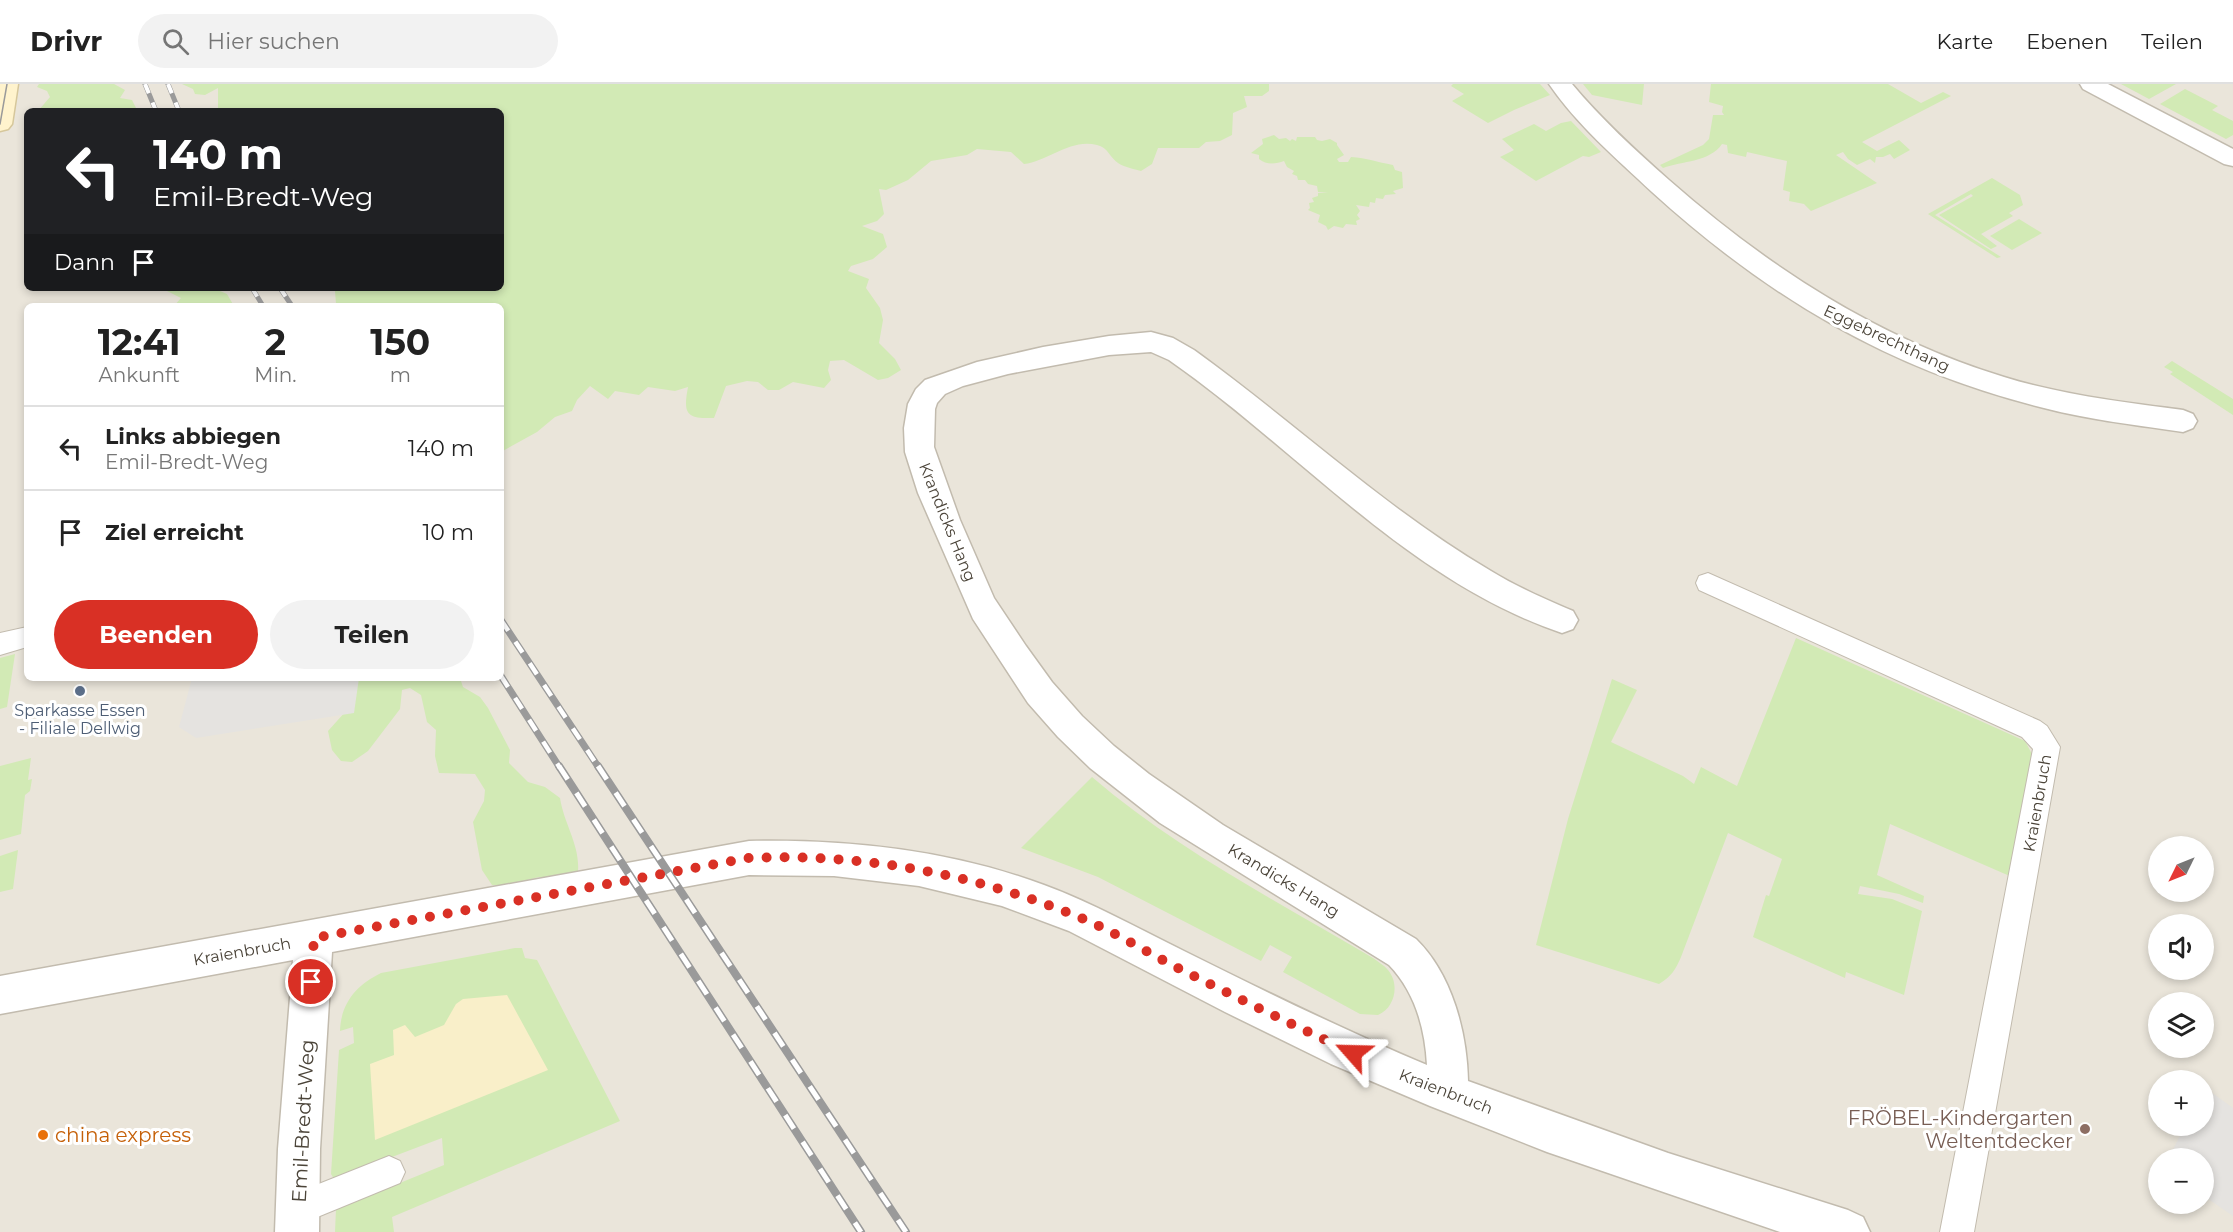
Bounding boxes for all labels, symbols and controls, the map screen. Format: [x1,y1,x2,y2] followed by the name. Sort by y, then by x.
[138,14,558,68] search box
[30,24,102,58] text: Drivr
[159,25,192,58] icon: search
[207,28,340,55] text: Hier suchen
[1937,29,1993,54] text: Karte
[2026,29,2108,54] text: Ebenen
[2141,29,2203,54] text: Teilen
[153,128,283,180] text: 140 m
[54,132,132,210] icon: left
[153,180,374,213] text: Emil-Bredt-Weg
[127,246,160,279] icon: arrive
[54,249,115,276] text: Dann
[1821,301,1953,376] street label: Eggebrechthang
[98,320,181,364] text: 12:41
[265,320,286,364] text: 2
[370,320,430,364] text: 150
[98,363,180,387] text: Ankunft
[254,363,297,387] text: Min.
[390,363,411,387] text: m
[105,423,281,450] text: Links abbiegen
[54,432,87,465] icon: left
[408,435,474,462] text: 140 m
[105,450,268,474] text: Emil-Bredt-Weg
[915,460,980,585] street label: Krandicks Hang
[54,516,87,549] icon: arrive
[105,519,244,546] text: Ziel erreicht
[422,519,474,546] text: 10 m
[54,600,258,669] button: Beenden
[270,600,474,669] button: Teilen
[73,684,87,698] marker: Sparkasse Essen - Filiale Dellwig
[14,701,146,738] place label: Sparkasse Essen - Filiale Dellwig
[2020,753,2055,853] street label: Kraienbruch
[2148,836,2214,902] north arrow
[2148,836,2214,1214] map controls
[1224,840,1343,921] street label: Krandicks Hang
[2148,914,2214,980] button: sound
[192,934,292,969] street label: Kraienbruch
[285,956,336,1007] pin
[294,965,327,998] icon: arrive
[2148,992,2214,1058] button: layers
[1321,1021,1385,1085] position arrow
[287,1039,319,1203] street label: Emil-Bredt-Weg
[1396,1065,1495,1118] street label: Kraienbruch
[2148,1070,2214,1136] button: +
[1848,1106,2073,1153] place label: FRÖBEL-Kindergarten Weltentdecker
[2078,1122,2092,1136] marker: FRÖBEL-Kindergarten Weltentdecker
[55,1123,191,1147] place label: china express
[36,1128,50,1142] marker: china express
[2148,1148,2214,1214] button: −

